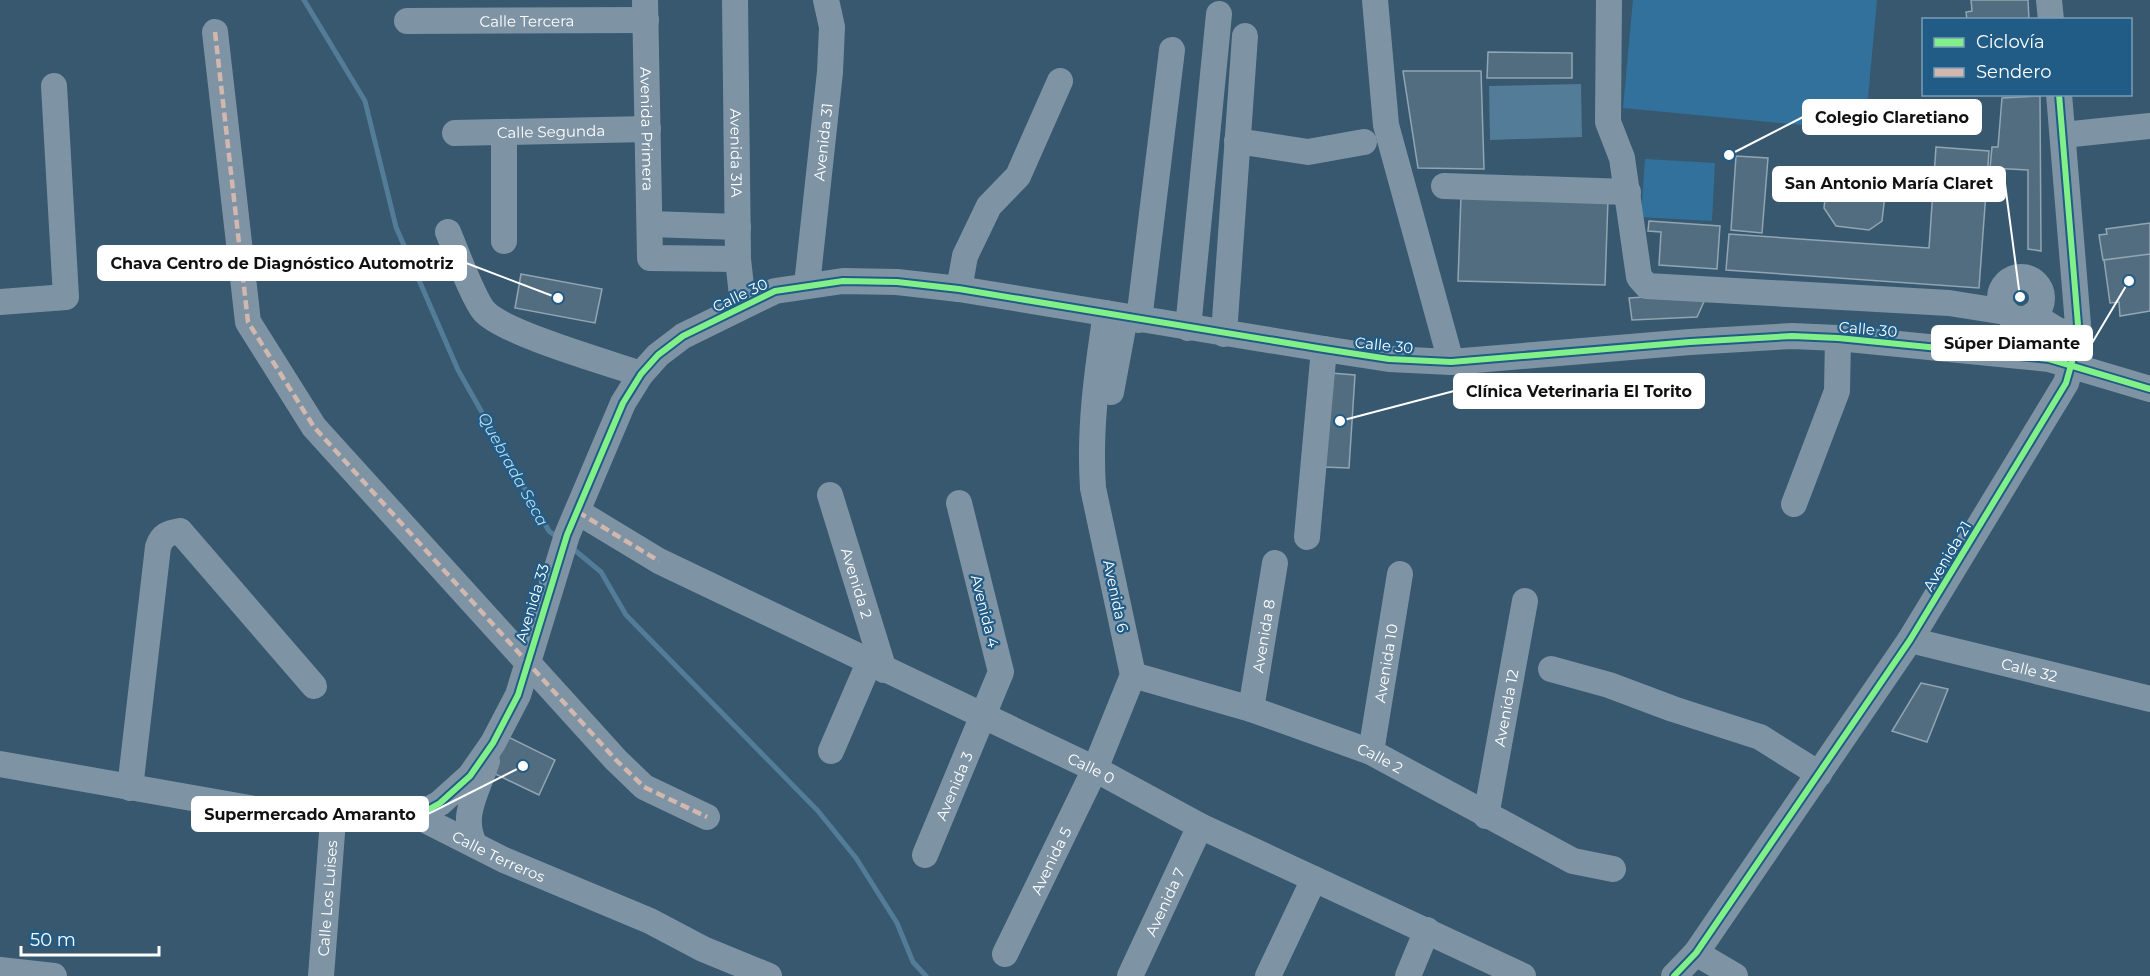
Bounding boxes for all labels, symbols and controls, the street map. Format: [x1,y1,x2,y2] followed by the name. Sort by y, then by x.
[480,11,574,30] street label: Calle Tercera
[1922,18,2132,96] legend
[1976,31,2045,53] text: Ciclovía
[1976,61,2051,83] text: Sendero
[637,67,658,191] street label: Avenida Primera
[1803,100,1981,134] callout: Colegio Claretiano
[809,102,836,182] street label: Avenida 31
[727,108,747,198] street label: Avenida 31A
[1815,108,1969,127] text: Colegio Claretiano
[497,120,605,142] street label: Calle Segunda
[1773,167,2005,201] callout: San Antonio María Claret
[1785,174,1993,193] text: San Antonio María Claret
[98,246,466,280] callout: Chava Centro de Diagnóstico Automotriz
[110,254,454,273] text: Chava Centro de Diagnóstico Automotriz
[709,274,771,316] street label: Calle 30
[1838,317,1898,341] street label: Calle 30
[1932,326,2092,360] callout: Súper Diamante
[1354,332,1414,358] street label: Calle 30
[1944,334,2080,353] text: Súper Diamante
[1454,374,1704,408] callout: Clínica Veterinaria El Torito
[1466,382,1692,401] text: Clínica Veterinaria El Torito
[474,409,552,529] water label: Quebrada Seca
[1919,518,1975,594] street label: Avenida 21
[837,545,877,621] street label: Avenida 2
[1099,558,1133,634] street label: Avenida 6
[511,561,553,645] street label: Avenida 33
[967,573,1003,649] street label: Avenida 4
[1248,598,1278,674] street label: Avenida 8
[1370,622,1401,704] street label: Avenida 10
[1999,653,2060,685] street label: Calle 32
[1489,667,1522,748] street label: Avenida 12
[1355,738,1407,777] street label: Calle 2
[931,748,977,823] street label: Avenida 3
[1065,748,1118,788] street label: Calle 0
[192,797,428,831] callout: Supermercado Amaranto
[204,805,416,824] text: Supermercado Amaranto
[1026,824,1075,897] street label: Avenida 5
[449,826,548,886] street label: Calle Terreros
[313,839,341,957] street label: Calle Los Luises
[1141,864,1189,939] street label: Avenida 7
[21,919,159,957] scale bar
[30,929,76,951] text: 50 m

